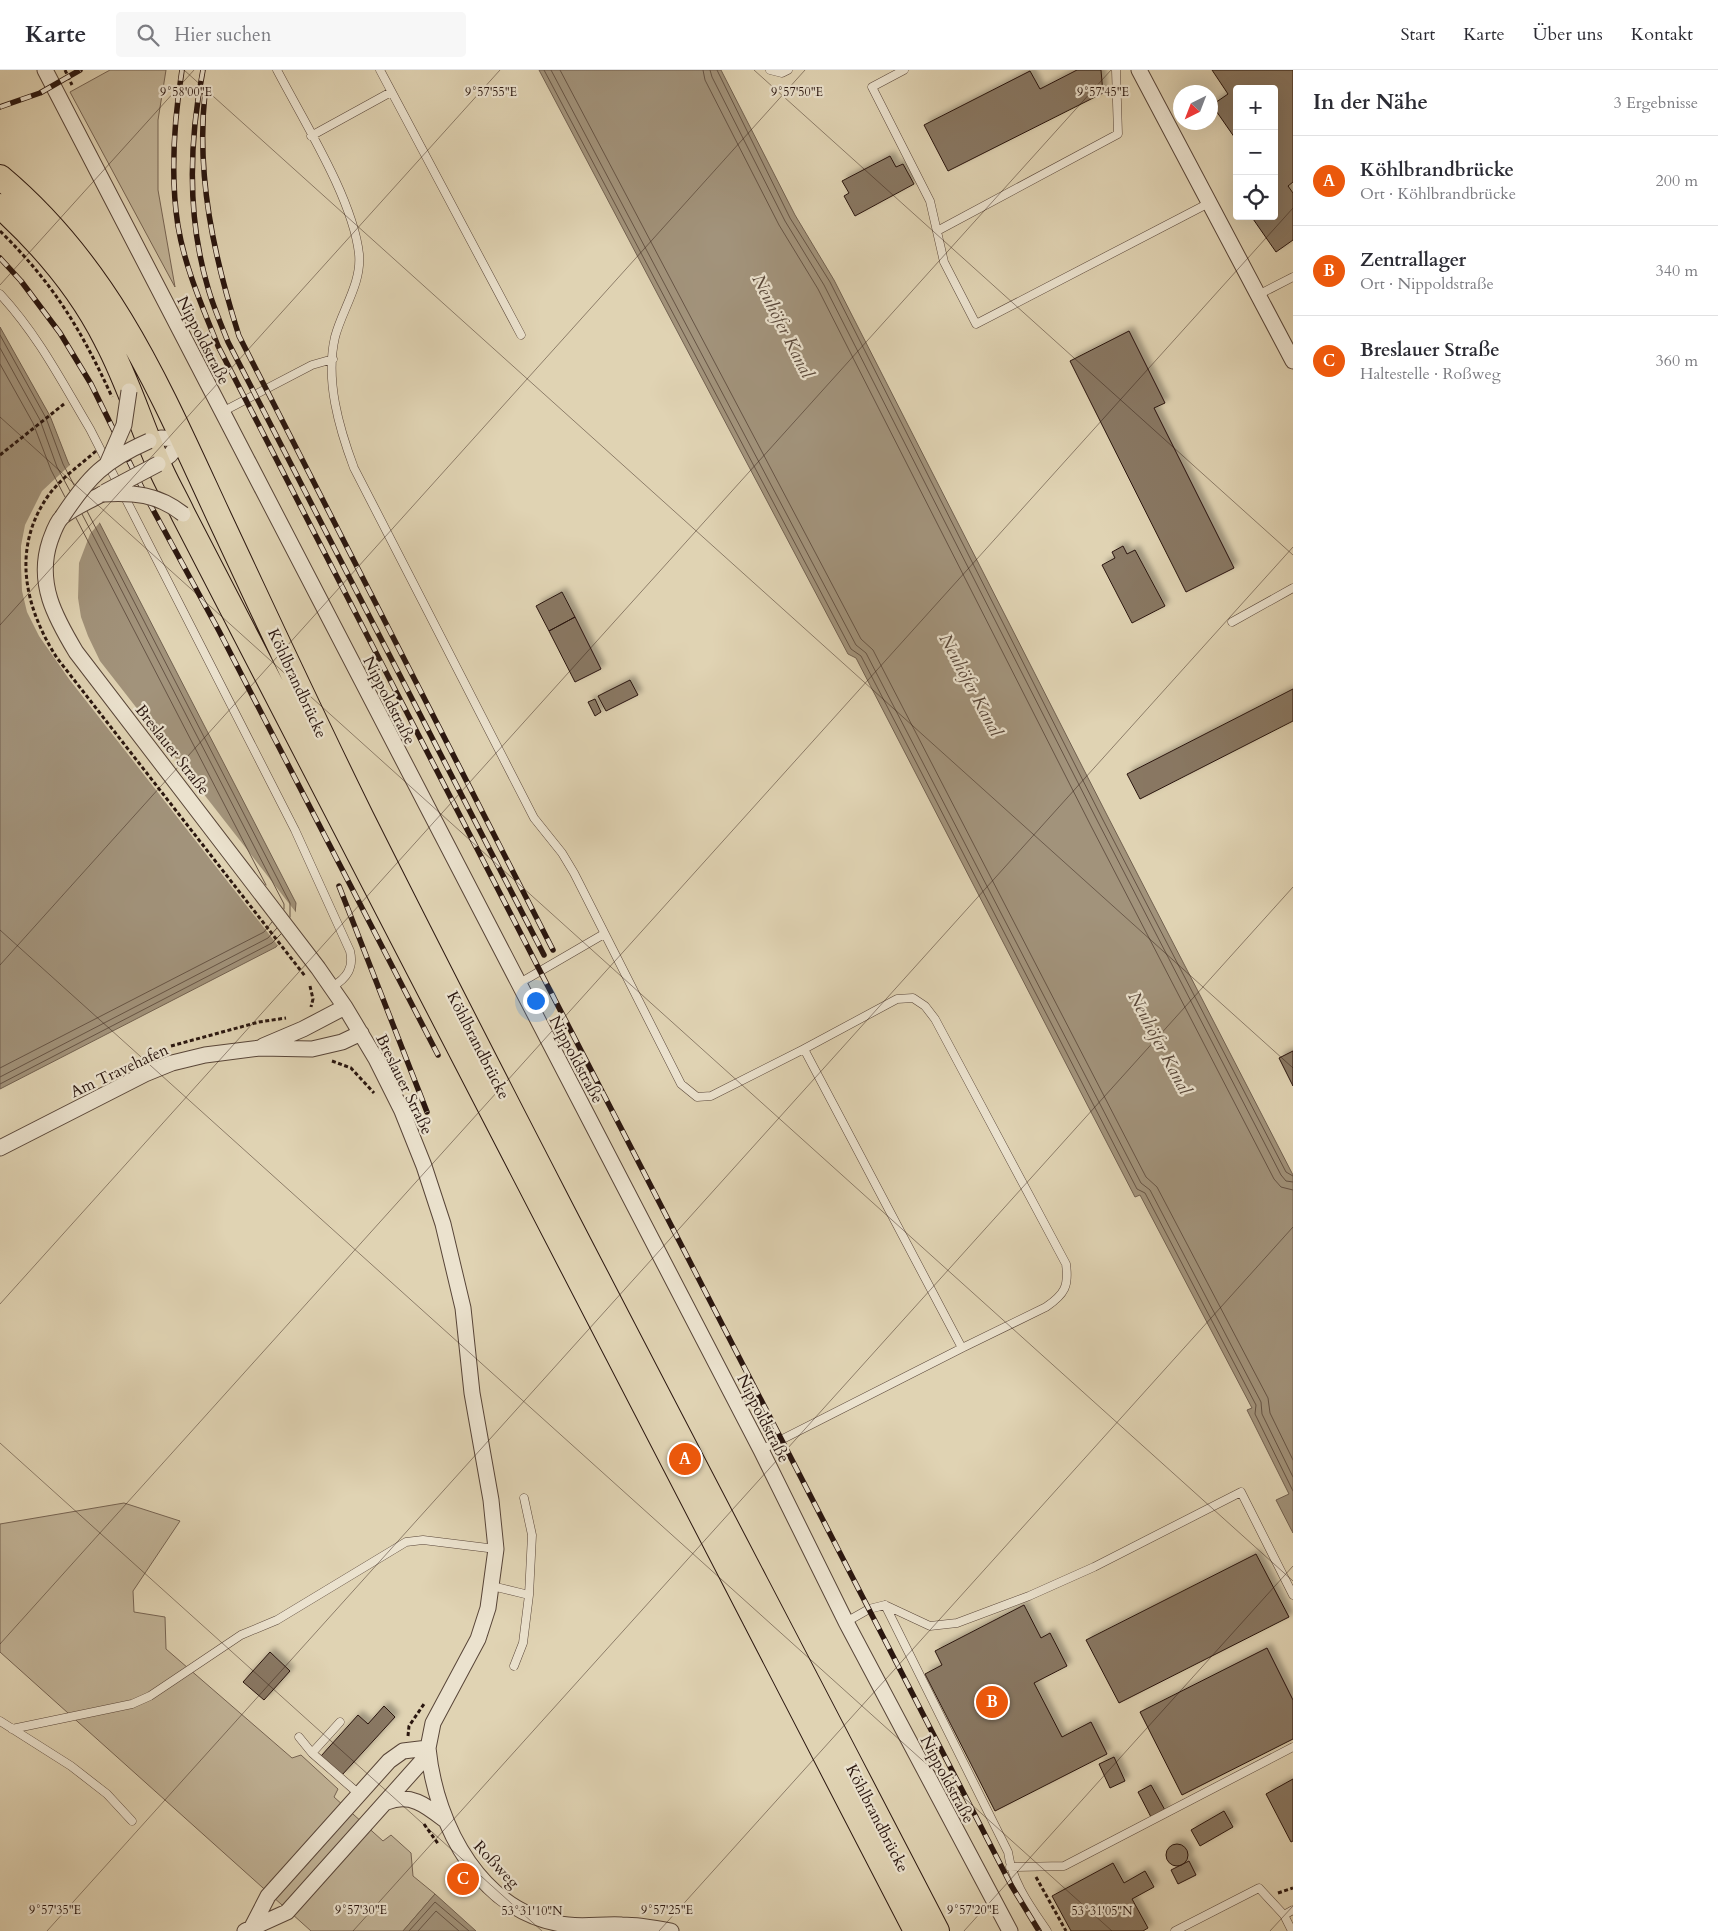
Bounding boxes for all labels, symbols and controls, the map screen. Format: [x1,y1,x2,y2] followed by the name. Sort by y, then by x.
[116,12,466,57] search box
[25,18,86,51] text: Karte
[134,21,162,49] icon: search
[174,22,272,48] text: Hier suchen
[1400,22,1435,47] text: Start
[1463,22,1505,47] text: Karte
[1533,22,1603,47] text: Über uns
[1631,22,1693,47] text: Kontakt
[160,84,212,100] text: 9°58'00"E
[465,84,517,100] text: 9°57'55"E
[771,84,823,100] text: 9°57'50"E
[1077,84,1129,100] text: 9°57'45"E
[1173,85,1218,130] north arrow
[1233,85,1278,220] map controls
[1233,85,1278,130] button: +
[1313,88,1428,117] text: In der Nähe
[1613,92,1698,114] text: 3 Ergebnisse
[1233,130,1278,175] button: −
[1360,157,1514,183] text: Köhlbrandbrücke
[1323,170,1335,192] text: A
[1656,170,1698,192] text: 200 m
[1233,175,1278,220] button: locate
[1360,183,1516,205] text: Ort · Köhlbrandbrücke
[1360,247,1466,273] text: Zentrallager
[1323,260,1335,282] text: B
[1656,260,1698,282] text: 340 m
[746,270,820,383] water label: Neuhöfer Kanal
[1360,273,1494,295] text: Ort · Nippoldstraße
[171,293,235,388] street label: Nippoldstraße
[1360,337,1500,363] text: Breslauer Straße
[1323,350,1335,372] text: C
[1656,350,1698,372] text: 360 m
[1360,363,1501,385] text: Haltestelle · Roßweg
[262,625,332,742] street label: Köhlbrandbrücke
[933,629,1009,742] water label: Neuhöfer Kanal
[357,653,421,748] street label: Nippoldstraße
[130,700,214,799] street label: Breslauer Straße
[1122,987,1198,1100] water label: Neuhöfer Kanal
[441,988,515,1103] street label: Köhlbrandbrücke
[523,988,549,1014] your location
[544,1012,608,1107] street label: Nippoldstraße
[370,1031,438,1138] street label: Breslauer Straße
[67,1039,172,1103] street label: Am Travehafen
[731,1371,795,1466] street label: Nippoldstraße
[669,1440,701,1478] pin: A
[976,1683,1008,1721] pin: B
[915,1732,979,1827] street label: Nippoldstraße
[840,1761,914,1876] street label: Köhlbrandbrücke
[468,1836,524,1894] street label: Roßweg
[447,1860,479,1898] pin: C
[29,1902,81,1918] text: 9°57'35"E
[335,1902,387,1918] text: 9°57'30"E
[641,1902,693,1918] text: 9°57'25"E
[947,1902,999,1918] text: 9°57'20"E
[502,1903,563,1919] text: 53°31'10"N
[1072,1903,1133,1919] text: 53°31'05"N

